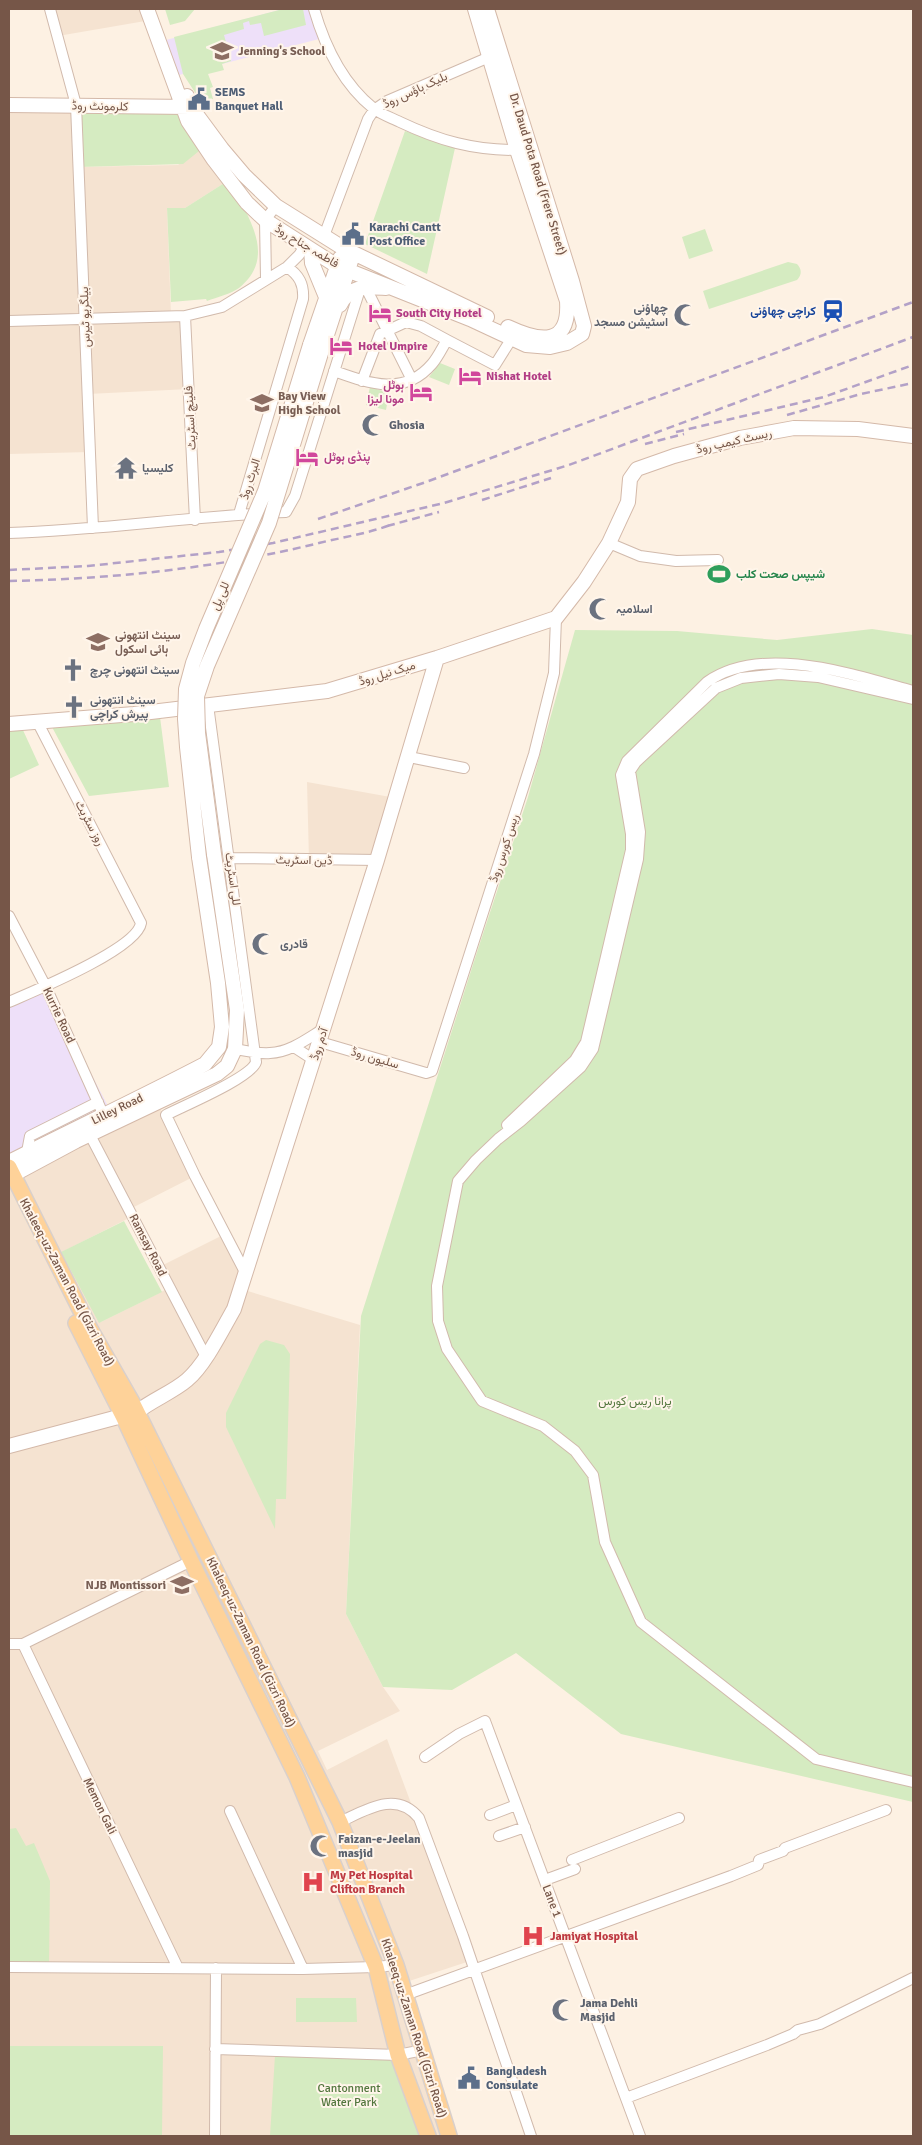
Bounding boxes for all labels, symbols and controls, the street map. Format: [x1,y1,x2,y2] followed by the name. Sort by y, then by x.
[209,38,235,64] school or university icon: Jenning's School
[238,44,325,59] place label: Jenning's School
[381,69,450,112] street label: بلیک ہاؤس روڈ
[215,85,283,114] place label: SEMS Banquet Hall
[186,86,212,112] public building icon: SEMS Banquet Hall
[506,91,569,257] street label: Dr. Daud Pota Road (Frere Street)
[71,99,129,114] street label: کلرمونٹ روڈ
[369,220,441,249] place label: Karachi Cantt Post Office
[271,221,342,272] street label: فاطمہ جناح روڈ
[340,221,366,247] public building icon: Karachi Cantt Post Office
[77,286,94,348] street label: بیلگریو ٹیرس
[820,298,846,324] station icon: کراچی چھاؤنی
[367,300,393,326] hotel icon: South City Hotel
[594,301,668,330] place label: چھاؤنی اسٹیشن مسجد
[672,302,698,328] mosque icon: چھاؤنی اسٹیشن مسجد
[750,304,817,319] place label: کراچی چھاؤنی
[396,306,482,321] place label: South City Hotel
[328,333,354,359] hotel icon: Hotel Umpire
[358,339,428,354] place label: Hotel Umpire
[457,363,483,389] hotel icon: Nishat Hotel
[486,369,552,384] place label: Nishat Hotel
[367,378,404,407] place label: ہوٹل مونا لیزا
[408,379,434,405] hotel icon: ہوٹل مونا لیزا
[181,385,201,451] street label: فلینچ اسٹریٹ
[278,389,341,418] place label: Bay View High School
[249,390,275,416] school or university icon: Bay View High School
[360,412,386,438] mosque icon: Ghosia
[389,418,425,433] place label: Ghosia
[695,426,773,457] street label: ریسٹ کیمپ روڈ
[294,444,320,470] hotel icon: پنڈی ہوٹل
[324,450,371,465] place label: پنڈی ہوٹل
[113,455,139,481] temple icon: کلیسیا
[237,457,264,502] street label: البرٹ روڈ
[142,461,174,476] place label: کلیسیا
[706,561,732,587] sports icon: شیپس صحت کلب
[736,567,825,582] place label: شیپس صحت کلب
[208,580,233,613] street label: للی پل
[587,596,613,622] mosque icon: اسلامیہ
[616,602,653,617] place label: اسلامیہ
[115,628,181,657] place label: سینٹ انتھونی ہائی اسکول
[85,629,111,655] school or university icon: سینٹ انتھونی ہائی اسکول
[60,657,86,683] church icon: سینٹ انتھونی چرچ
[357,658,417,689] street label: میک نیل روڈ
[90,663,180,678] place label: سینٹ انتھونی چرچ
[90,693,156,722] place label: سینٹ انتھونی پیرش کراچی
[61,694,87,720] church icon: سینٹ انتھونی پیرش کراچی
[71,798,108,848] street label: روز سٹریٹ
[486,812,523,884] street label: ریس کورس روڈ
[221,852,244,907] street label: للی اسٹریٹ
[275,853,333,869] street label: ڈین اسٹریٹ
[250,931,276,957] mosque icon: قادری
[280,937,308,952] place label: قادری
[39,985,78,1046] street label: Kurrie Road
[307,1025,332,1062] street label: آدم روڈ
[349,1044,401,1072] street label: سلیون روڈ
[89,1090,146,1128] street label: Lilley Road
[16,1196,117,1369] street label: Khaleeq-uz-Zaman Road (Gizri Road)
[125,1212,170,1279] street label: Ramsay Road
[598,1394,672,1409] park label: پرانا ریس کورس
[203,1555,298,1730] street label: Khaleeq-uz-Zaman Road (Gizri Road)
[169,1572,195,1598] school or university icon: NJB Montissori
[86,1578,166,1593] place label: NJB Montissori
[79,1775,120,1837] street label: Memon Gali
[338,1832,421,1861] place label: Faizan-e-Jeelan masjid
[308,1833,334,1859] mosque icon: Faizan-e-Jeelan masjid
[330,1868,413,1897] place label: My Pet Hospital Clifton Branch
[300,1869,326,1895] hospital icon: My Pet Hospital Clifton Branch
[538,1883,565,1920] street label: Lane 1
[520,1923,546,1949] hospital icon: Jamiyat Hospital
[550,1929,638,1944] place label: Jamiyat Hospital
[377,1937,450,2120] street label: Khaleeq-uz-Zaman Road (Gizri Road)
[580,1996,638,2025] place label: Jama Dehli Masjid
[550,1997,576,2023] mosque icon: Jama Dehli Masjid
[486,2064,547,2093] place label: Bangladesh Consulate
[456,2065,482,2091] public building icon: Bangladesh Consulate
[318,2081,381,2110] park label: Cantonment Water Park

